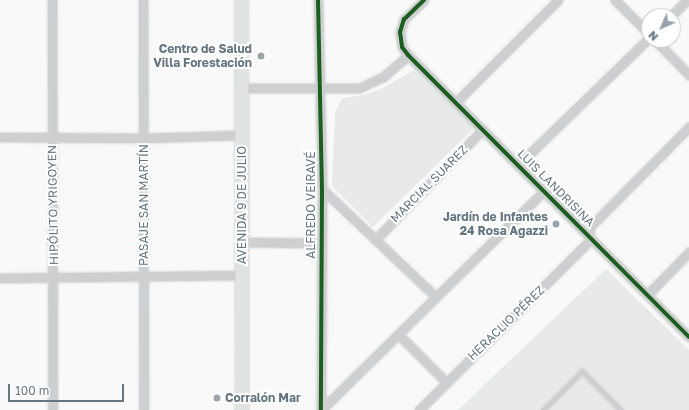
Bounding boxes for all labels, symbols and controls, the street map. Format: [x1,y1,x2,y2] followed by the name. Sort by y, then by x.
[641,8,681,48] north arrow
[645,29,660,44] text: N
[153,42,252,70] place label: Centro de Salud Villa Forestación
[255,50,267,62] marker: Centro de Salud Villa Forestación
[387,142,471,226] street label: MARCIAL SUAREZ
[137,144,151,266] street label: PASAJE SAN MARTÍN
[45,145,61,265] street label: HIPÓLITO YRIGOYEN
[235,146,249,264] street label: AVENIDA 9 DE JULIO
[514,146,598,230] street label: LUIS LANDRISINA
[304,151,318,259] street label: ALFREDO VEIRAVÉ
[443,210,548,238] place label: Jardín de Infantes 24 Rosa Agazzi
[551,219,561,229] marker: Jardín de Infantes 24 Rosa Agazzi
[465,283,547,363] street label: HERACLIO PÉREZ
[10,376,126,402] scale bar
[15,383,49,398] text: 100 m
[225,391,301,405] place label: Corralón Mar
[212,393,222,403] marker: Corralón Mar

